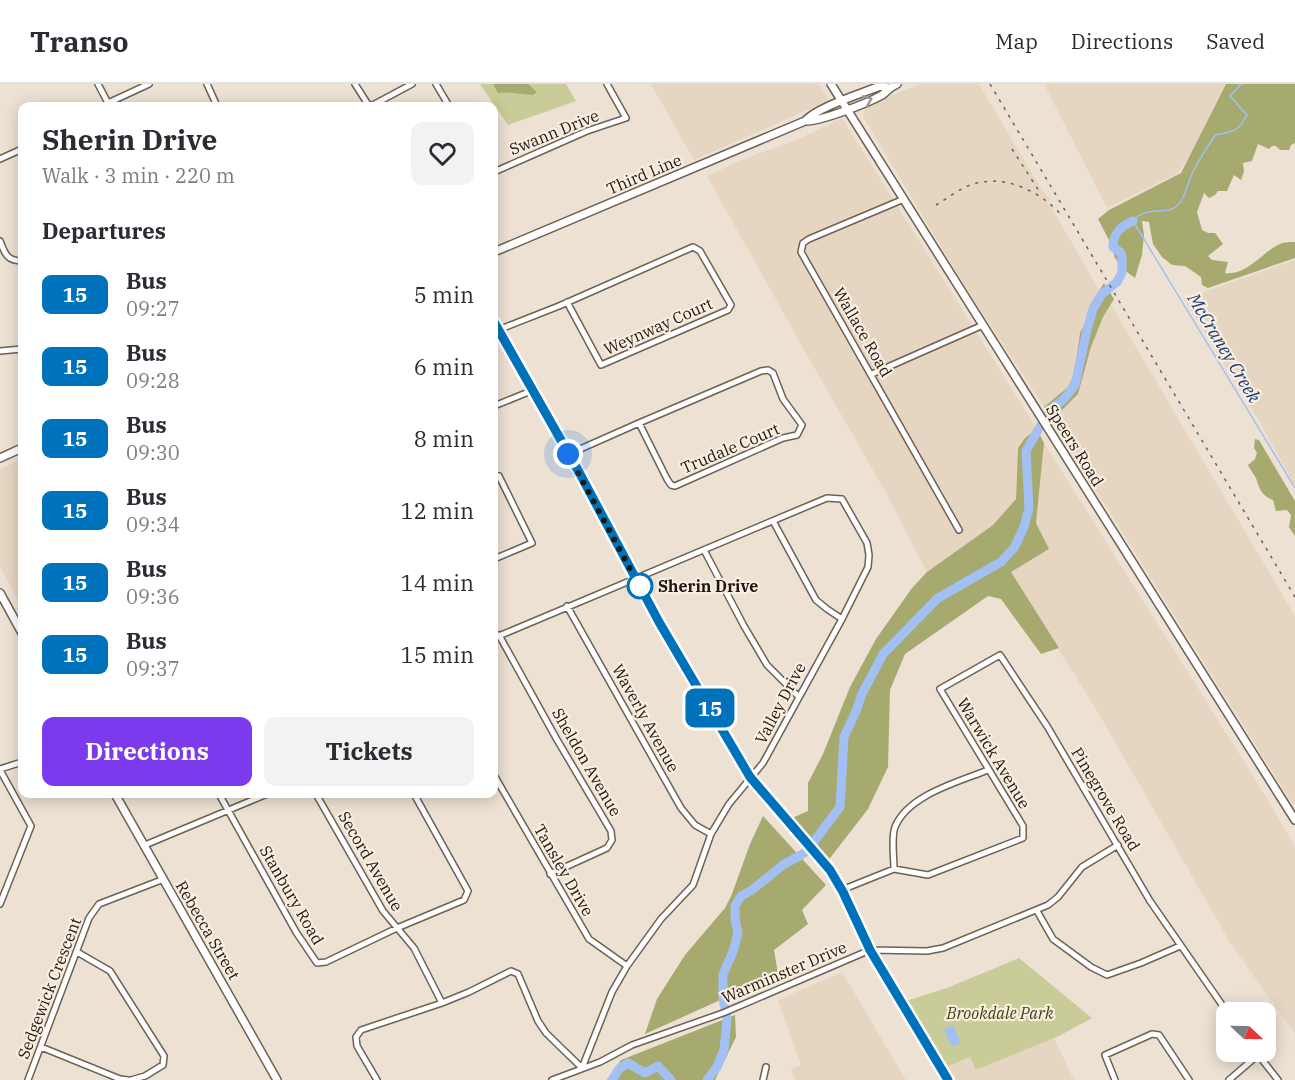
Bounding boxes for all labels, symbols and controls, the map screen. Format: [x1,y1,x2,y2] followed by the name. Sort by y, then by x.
[30,23,128,60] text: Transo
[995,27,1038,55] text: Map
[1071,27,1173,55] text: Directions
[1206,27,1265,55] text: Saved
[862,95,873,107] one-way arrow
[506,105,602,159] street label: Swann Drive
[42,121,217,158] text: Sherin Drive
[411,122,474,185] button: heart
[604,149,684,199] street label: Third Line
[42,162,235,189] text: Walk · 3 min · 220 m
[42,216,166,245] text: Departures
[126,266,167,295] text: Bus
[62,280,88,308] text: 15
[414,280,474,309] text: 5 min
[829,284,897,381] street label: Wallace Road
[1182,288,1266,407] water label: McCraney Creek
[600,293,716,359] street label: Weynway Court
[126,295,180,322] text: 09:27
[126,338,167,367] text: Bus
[62,352,88,380] text: 15
[414,352,474,381] text: 6 min
[126,367,180,394] text: 09:28
[1042,400,1108,490] street label: Speers Road
[126,410,167,439] text: Bus
[678,418,783,478] street label: Trudale Court
[62,424,88,452] text: 15
[414,424,474,453] text: 8 min
[126,439,180,466] text: 09:30
[553,439,583,469] your location
[126,482,167,511] text: Bus
[62,496,88,524] text: 15
[401,496,474,525] text: 12 min
[126,511,180,538] text: 09:34
[126,554,167,583] text: Bus
[62,568,88,596] text: 15
[401,568,474,597] text: 14 min
[627,573,653,599] marker: Sherin Drive
[658,576,758,596] place label: Sherin Drive
[126,583,180,610] text: 09:36
[126,626,167,655] text: Bus
[62,640,88,668] text: 15
[401,640,474,669] text: 15 min
[126,655,180,682] text: 09:37
[750,659,810,747] street label: Valley Drive
[608,660,684,776] street label: Waverly Avenue
[683,688,737,728] line badge: 15
[697,694,723,722] text: 15
[953,694,1035,812] street label: Warwick Avenue
[548,704,626,820] street label: Sheldon Avenue
[42,717,252,786] button: Directions
[264,717,474,786] button: Tickets
[1067,744,1145,855] street label: Pinegrove Road
[334,808,408,914] street label: Secord Avenue
[530,821,598,919] street label: Tansley Drive
[255,842,329,948] street label: Stanbury Road
[172,877,245,983] street label: Rebecca Street
[13,914,85,1062] street label: Sedgewick Crescent
[718,937,850,1007] street label: Warminster Drive
[1216,1002,1276,1062] north arrow
[1216,1002,1276,1062] map controls
[946,1003,1054,1023] park label: Brookdale Park

